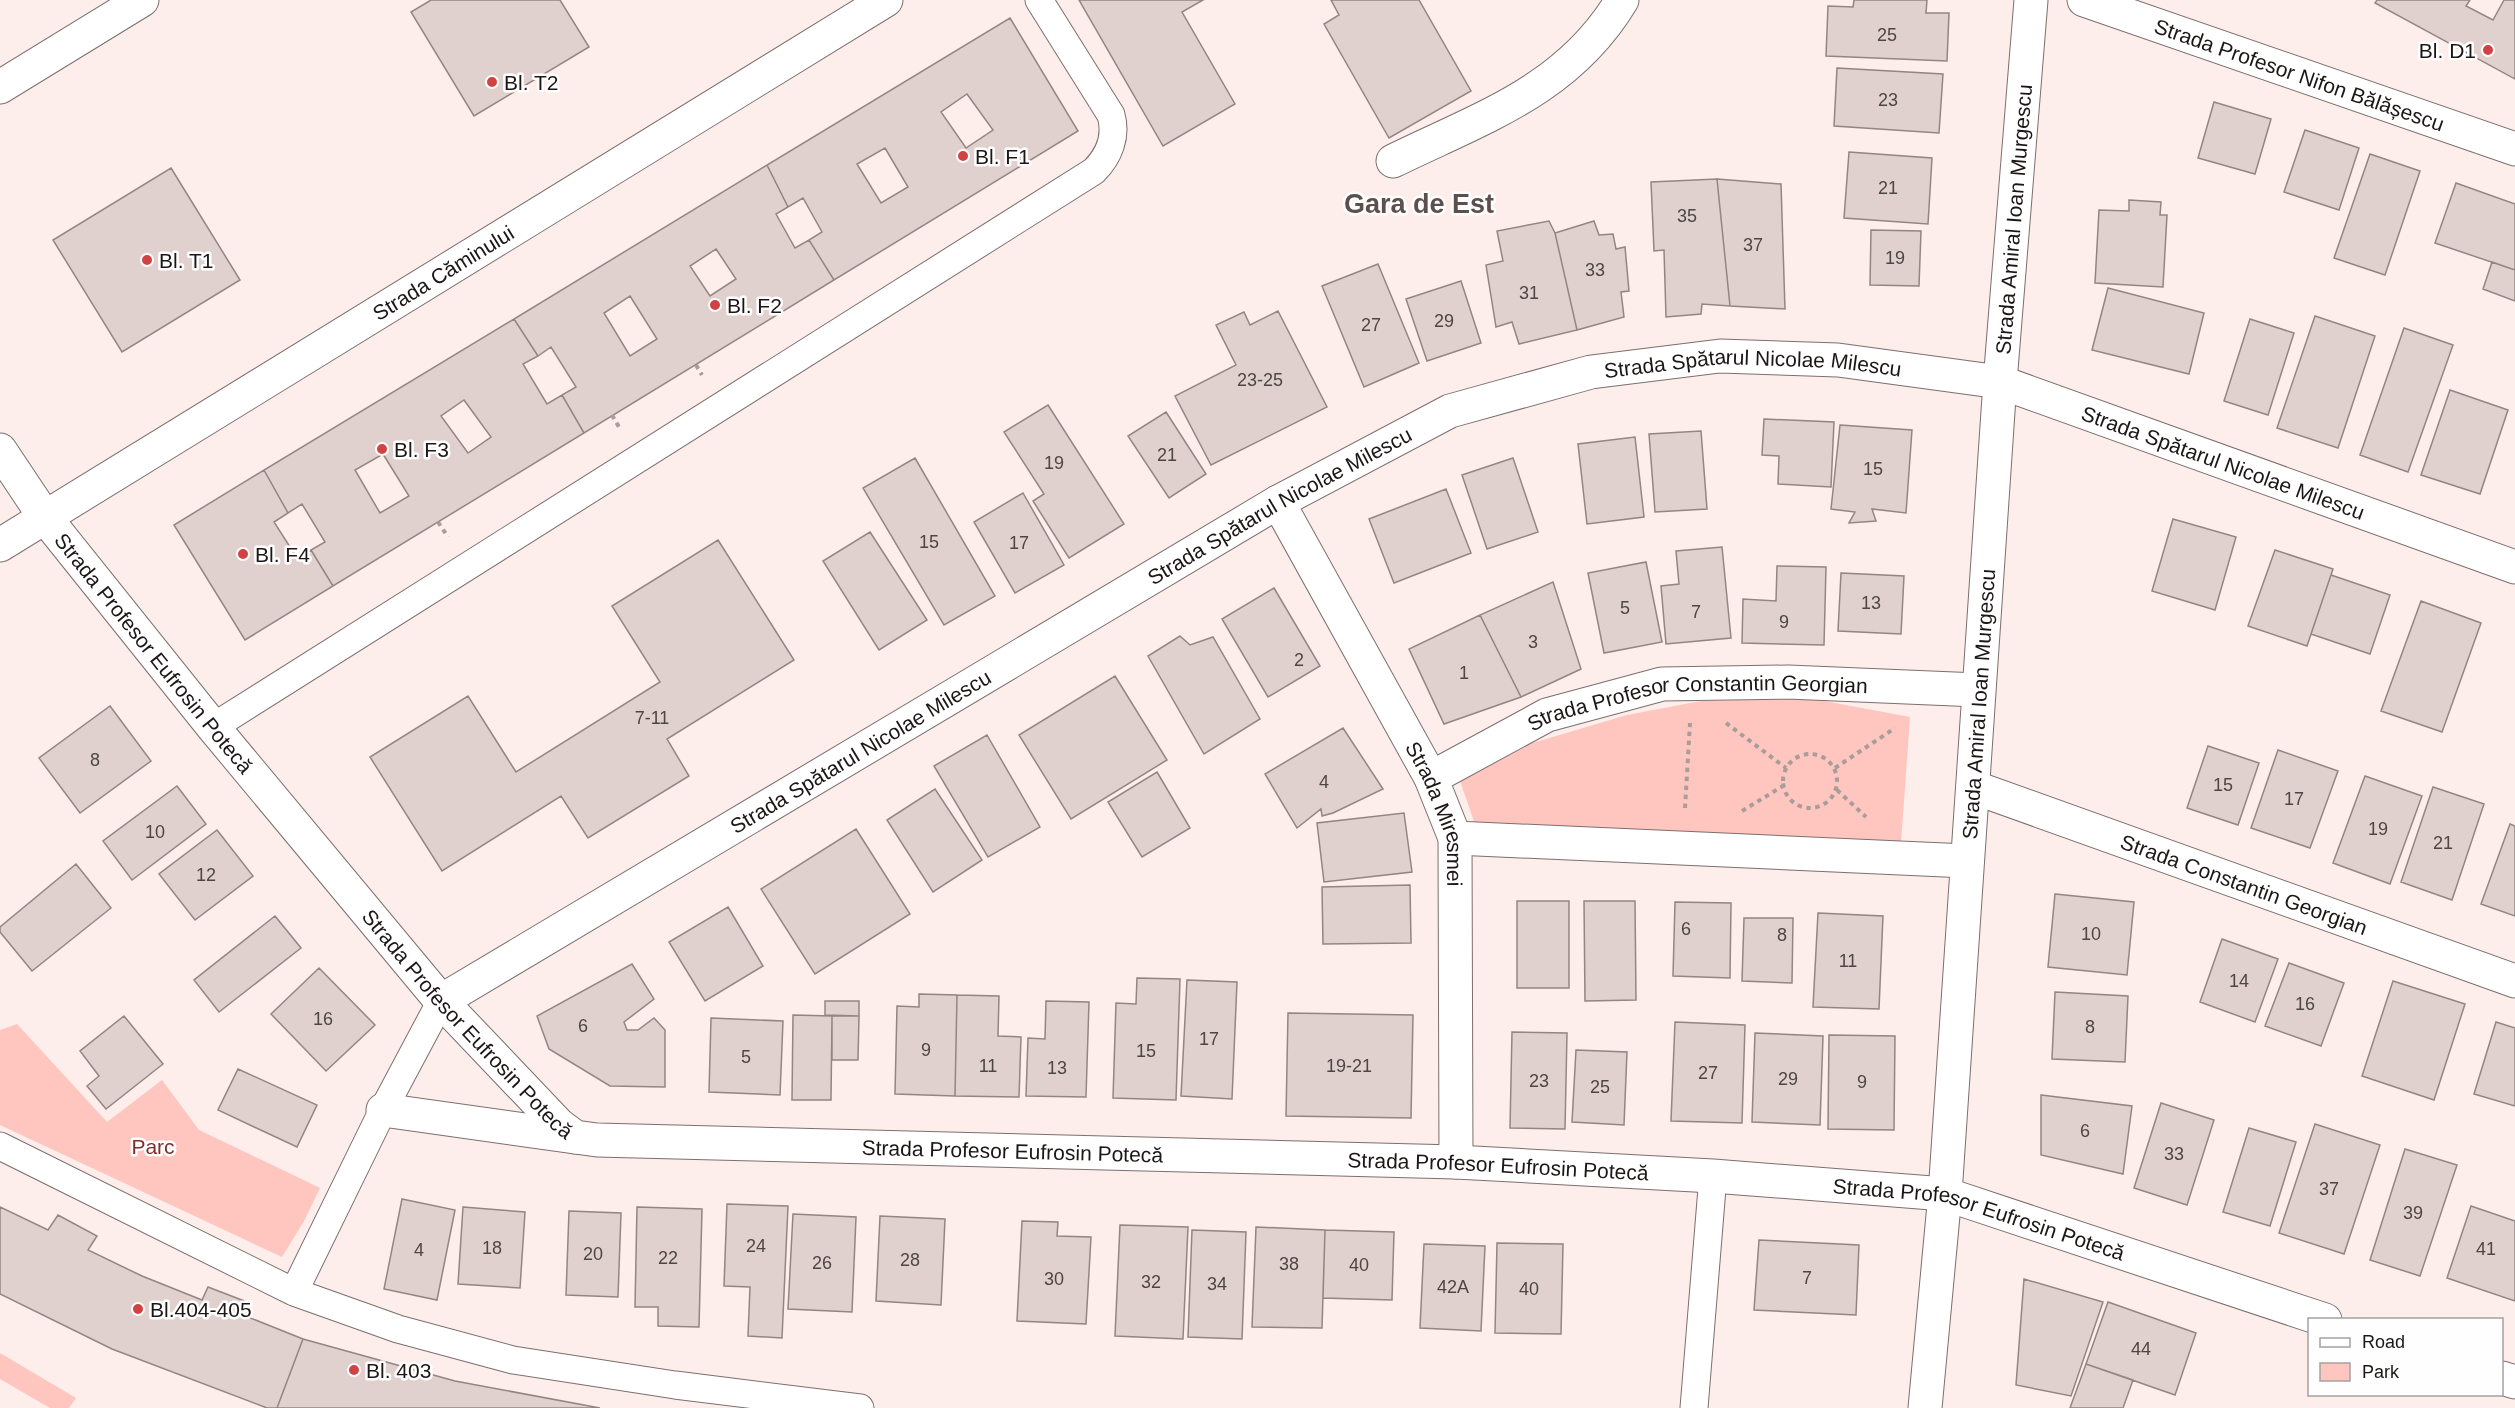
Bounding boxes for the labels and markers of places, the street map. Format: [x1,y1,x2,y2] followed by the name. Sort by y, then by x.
[2419,39,2476,62] place label: Bl. D1
[2481,43,2495,57] marker: Bl. D1
[504,71,558,94] place label: Bl. T2
[485,75,499,89] marker: Bl. T2
[975,145,1030,168] place label: Bl. F1
[956,149,970,163] marker: Bl. F1
[159,249,213,272] place label: Bl. T1
[140,253,154,267] marker: Bl. T1
[727,294,782,317] place label: Bl. F2
[708,298,722,312] marker: Bl. F2
[394,438,449,461] place label: Bl. F3
[375,442,389,456] marker: Bl. F3
[255,543,310,566] place label: Bl. F4
[236,547,250,561] marker: Bl. F4
[150,1298,252,1321] place label: Bl.404-405
[131,1302,145,1316] marker: Bl.404-405
[366,1359,431,1382] place label: Bl. 403
[347,1363,361,1377] marker: Bl. 403

